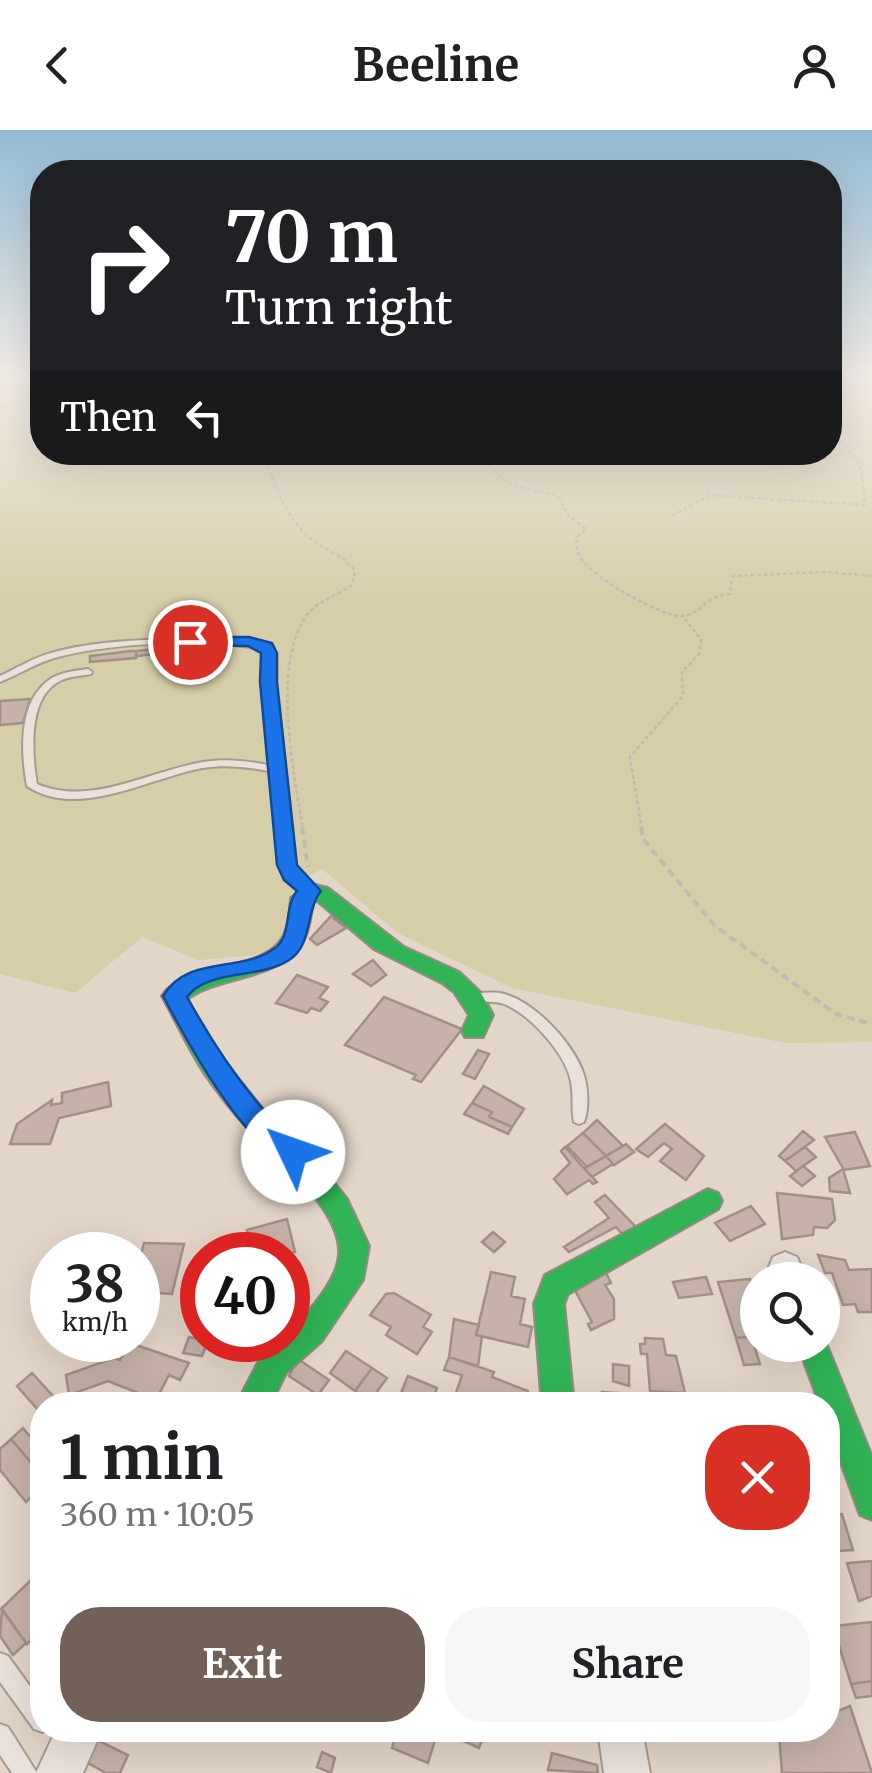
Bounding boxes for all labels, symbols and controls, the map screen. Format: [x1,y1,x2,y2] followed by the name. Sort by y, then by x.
[353,37,519,93] text: Beeline
[30,38,85,93] icon: back
[787,38,842,93] icon: person
[225,193,398,281] text: 70 m
[60,200,190,330] icon: right
[225,280,453,336] text: Turn right
[177,390,232,445] icon: left
[60,394,157,441] text: Then
[148,600,233,685] pin
[163,615,218,670] icon: arrive
[241,1100,345,1204] position arrow
[180,1232,310,1362] speed limit sign: 40
[65,1253,125,1316] text: 38
[740,1262,840,1362] map controls
[740,1262,840,1362] button: search
[62,1306,128,1338] text: km/h
[60,1420,223,1495] text: 1 min
[705,1425,810,1530] button: close
[60,1495,255,1535] text: 360 m · 10:05
[60,1607,425,1722] button: Exit
[445,1607,810,1722] button: Share

